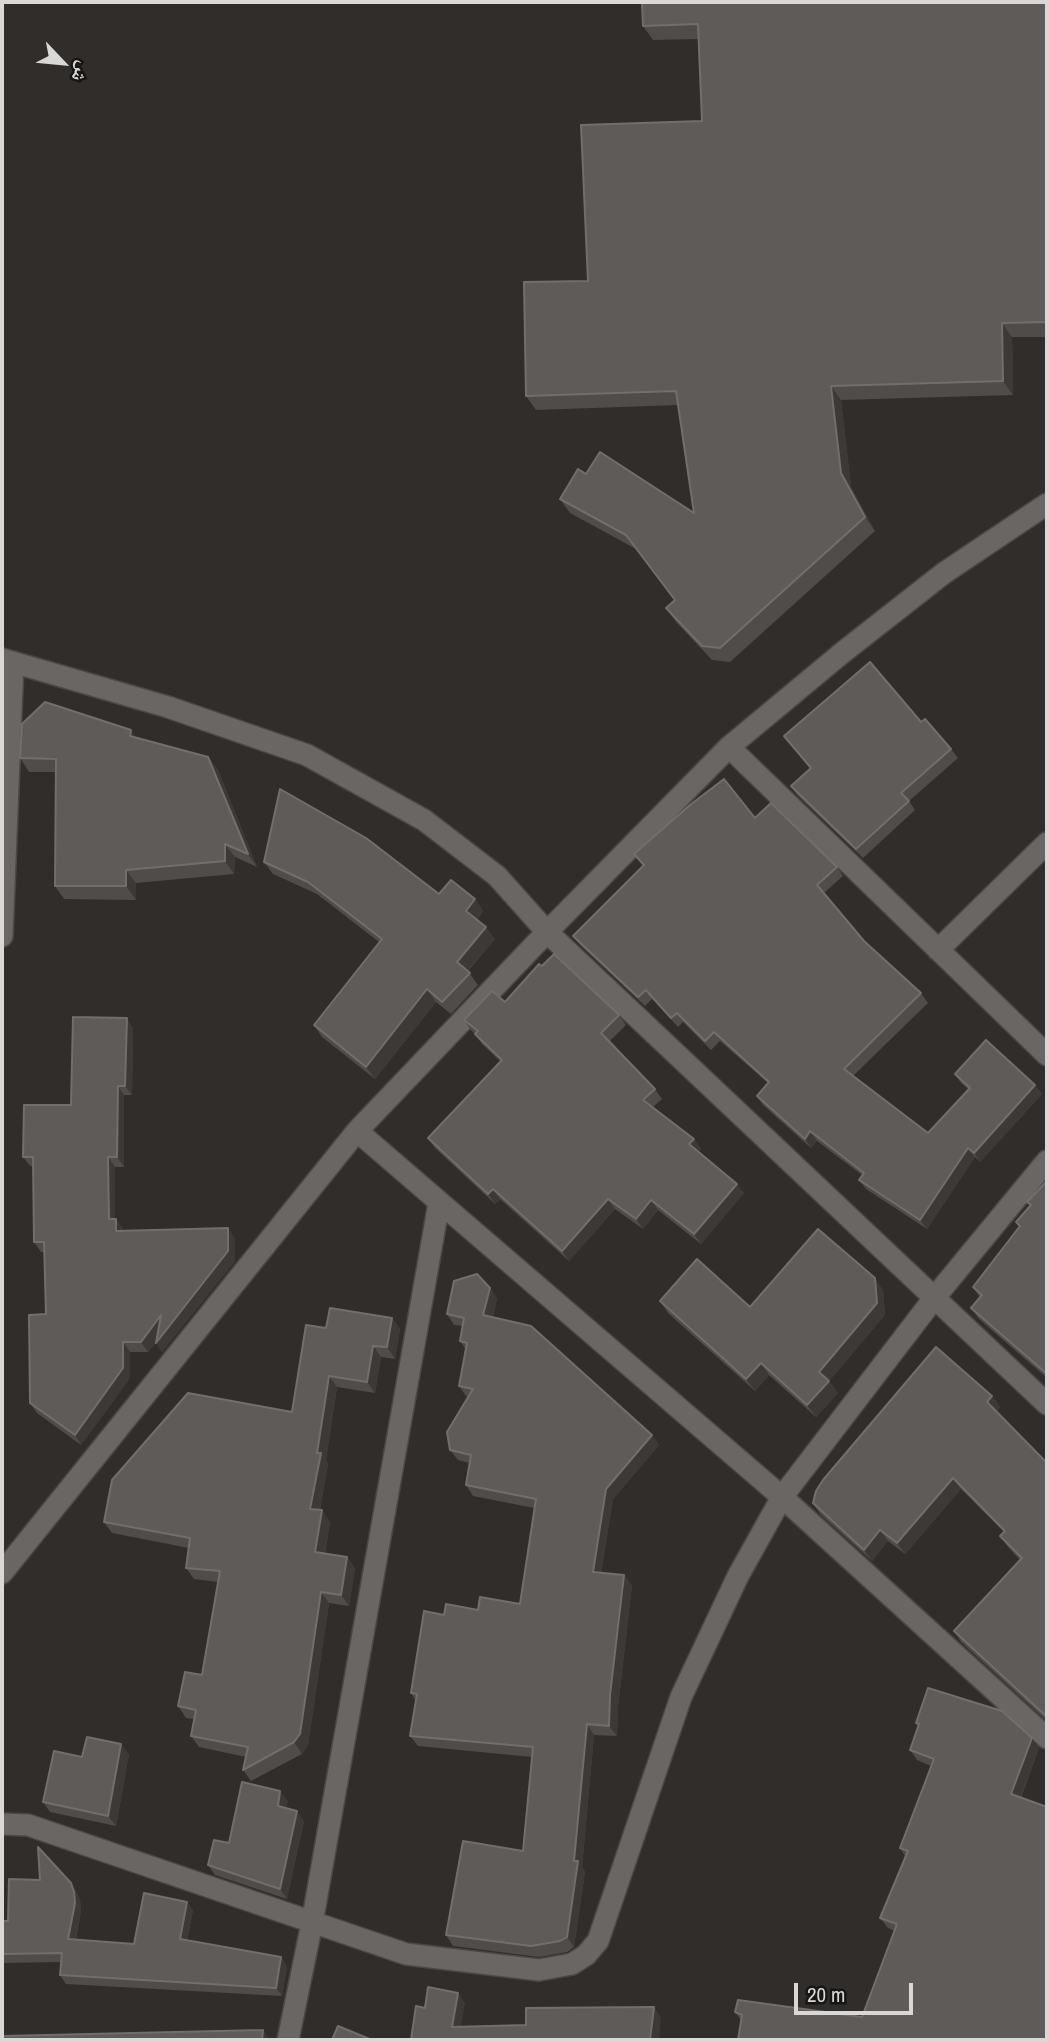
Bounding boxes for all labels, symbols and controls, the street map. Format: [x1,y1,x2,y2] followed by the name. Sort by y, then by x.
[28,28,98,98] north arrow
[66,57,98,87] text: ش
[797,1968,916,2012] scale bar
[807,1980,845,2009] text: 20 m

